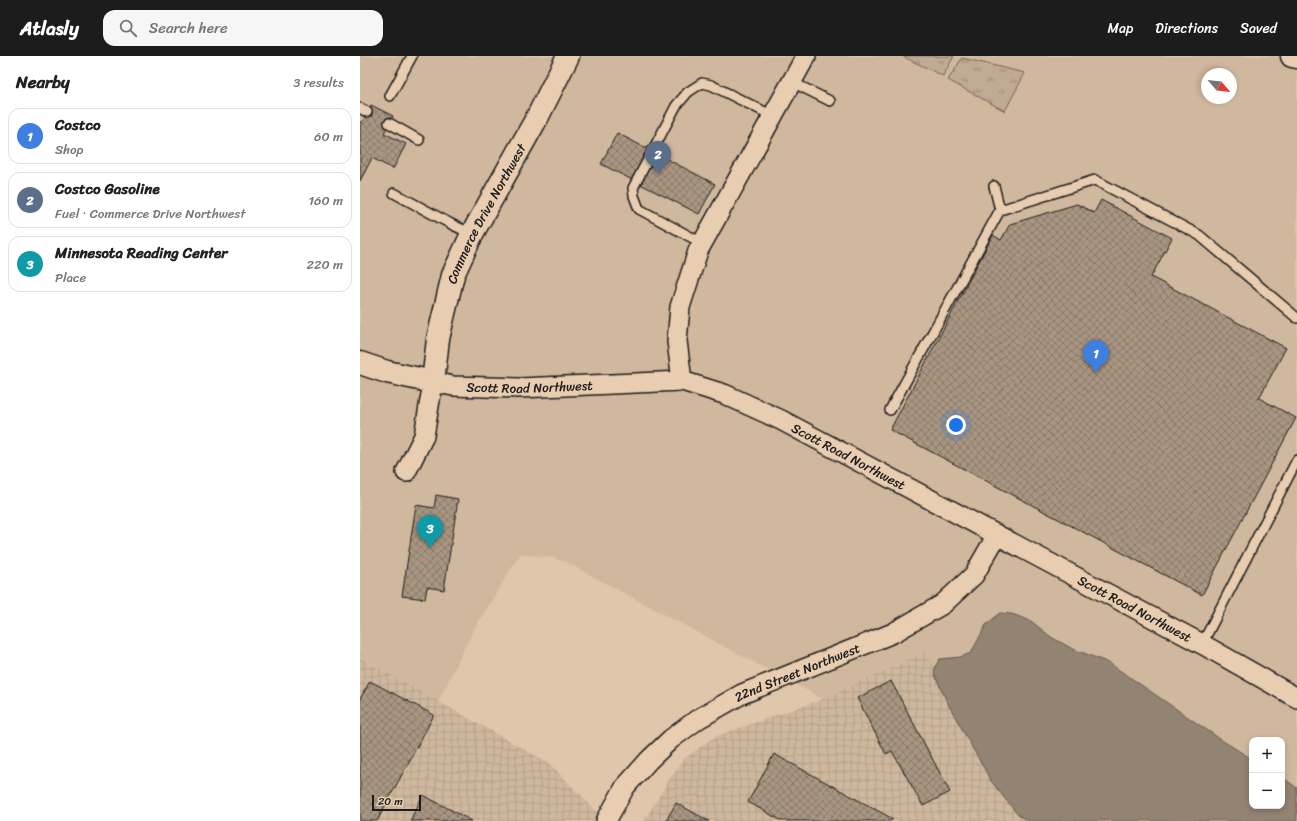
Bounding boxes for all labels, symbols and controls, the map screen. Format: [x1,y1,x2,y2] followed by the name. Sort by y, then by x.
[103,10,383,46] search box
[20,12,79,45] text: Atlasly
[149,15,228,41] text: Search here
[1107,16,1133,41] text: Map
[1155,16,1218,41] text: Directions
[1240,16,1277,41] text: Saved
[117,17,139,39] icon: search
[16,67,70,97] text: Nearby
[1201,68,1237,104] north arrow
[293,71,344,94] text: 3 results
[55,112,101,138] text: Costco
[27,125,33,148] text: 1
[314,125,343,148] text: 60 m
[55,138,83,161] text: Shop
[440,139,533,286] street label: Commerce Drive Northwest
[645,141,671,174] pin: 2
[55,176,160,202] text: Costco Gasoline
[26,189,34,212] text: 2
[308,189,343,212] text: 160 m
[55,202,246,225] text: Fuel · Commerce Drive Northwest
[55,240,227,266] text: Minnesota Reading Center
[26,253,34,276] text: 3
[306,253,343,276] text: 220 m
[55,266,86,289] text: Place
[1083,340,1109,373] pin: 1
[466,374,594,400] street label: Scott Road Northwest
[946,415,966,435] your location
[787,417,910,497] street label: Scott Road Northwest
[417,515,443,548] pin: 3
[1073,569,1196,649] street label: Scott Road Northwest
[730,636,864,708] street label: 22nd Street Northwest
[1249,737,1285,809] map controls
[1249,737,1285,773] button: +
[1249,773,1285,809] button: −
[378,792,403,811] text: 20 m
[372,793,421,812] scale bar

